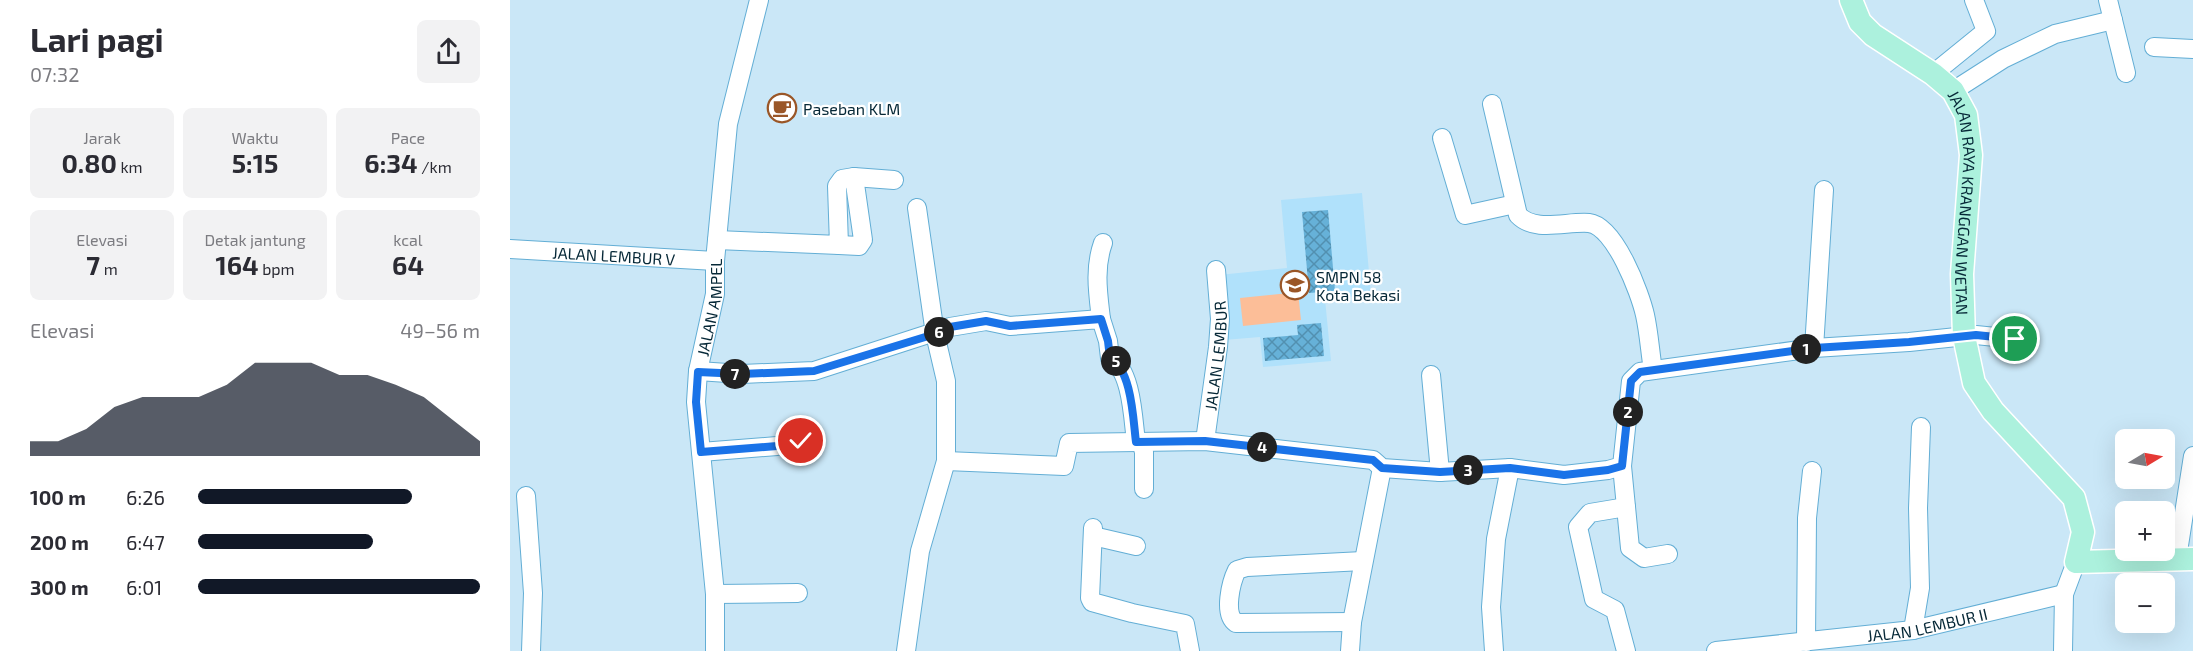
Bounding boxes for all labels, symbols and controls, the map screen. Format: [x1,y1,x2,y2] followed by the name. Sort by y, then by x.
[30,19,164,59] text: Lari pagi
[417,20,480,83] button: share
[30,62,79,86] text: 07:32
[1945,87,1981,315] street label: JALAN RAYA KRANGGAN WETAN
[766,92,798,124] cafe icon: Paseban KLM
[803,99,900,118] place label: Paseban KLM
[83,128,121,147] text: Jarak
[231,128,279,147] text: Waktu
[391,128,425,147] text: Pace
[61,147,117,178] text: 0.80
[232,147,278,178] text: 5:15
[364,147,418,178] text: 6:34
[117,157,143,176] text: km
[418,157,452,176] text: /km
[76,230,128,249] text: Elevasi
[204,230,306,249] text: Detak jantung
[393,230,423,249] text: kcal
[552,242,676,268] street label: JALAN LEMBUR V
[86,249,100,280] text: 7
[215,249,259,280] text: 164
[392,249,424,280] text: 64
[692,258,725,358] street label: JALAN AMPEL
[100,259,118,278] text: m
[259,259,295,278] text: bpm
[1316,267,1400,304] place label: SMPN 58 Kota Bekasi
[1279,269,1311,301] school or university icon: SMPN 58 Kota Bekasi
[1200,300,1230,412] street label: JALAN LEMBUR
[1989,313,2040,364] pin
[924,317,954,347] pin: 6
[30,318,94,342] text: Elevasi
[400,318,480,342] text: 49–56 m
[934,322,944,341] text: 6
[1998,322,2031,355] icon: arrive
[1791,334,1821,364] pin: 1
[1803,339,1809,358] text: 1
[1101,346,1131,376] pin: 5
[1112,351,1120,370] text: 5
[720,359,750,389] pin: 7
[731,364,739,383] text: 7
[1613,397,1643,427] pin: 2
[1623,402,1633,421] text: 2
[775,415,826,466] pin
[784,424,817,457] icon: check
[2115,429,2175,489] north arrow
[2115,429,2175,633] map controls
[1247,432,1277,462] pin: 4
[1257,437,1267,456] text: 4
[1453,455,1483,485] pin: 3
[1463,460,1473,479] text: 3
[30,485,86,509] text: 100 m
[126,485,165,509] text: 6:26
[2115,501,2175,561] button: +
[30,530,89,554] text: 200 m
[126,530,165,554] text: 6:47
[2115,573,2175,633] button: −
[30,575,89,599] text: 300 m
[126,575,162,599] text: 6:01
[1866,603,1989,644] street label: JALAN LEMBUR II

